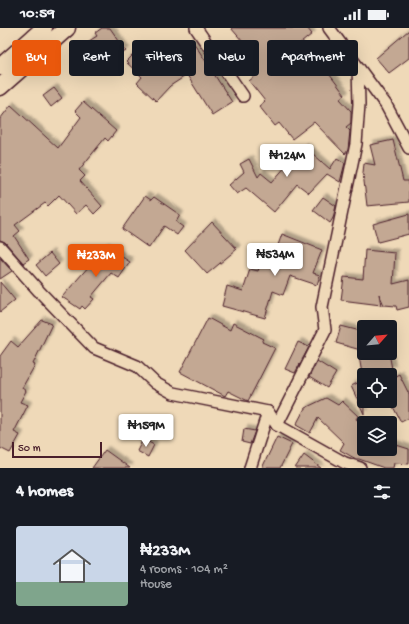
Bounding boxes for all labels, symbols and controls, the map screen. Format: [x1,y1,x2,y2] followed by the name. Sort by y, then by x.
[20,5,55,23] text: 10:59
[12,40,61,76] chip: Buy
[69,40,124,76] chip: Rent
[132,40,196,76] chip: Filters
[204,40,259,76] chip: New
[267,40,358,76] chip: Apartment
[259,144,315,178] pin: ₦124M
[269,149,305,164] text: ₦124M
[247,243,303,277] pin: ₦534M
[68,244,124,278] pin: ₦233M
[256,248,294,263] text: ₦534M
[77,249,115,264] text: ₦233M
[357,320,397,360] north arrow
[357,320,397,456] map controls
[357,368,397,408] button: locate
[118,414,174,448] pin: ₦159M
[357,416,397,456] button: layers
[127,419,165,434] text: ₦159M
[12,440,102,459] scale bar
[18,443,40,455] text: 50 m
[371,481,393,503] icon: filters
[16,482,73,502] text: 4 homes
[48,542,96,590] icon: home
[140,542,190,562] text: ₦233M
[140,562,228,577] text: 4 rooms · 104 m²
[140,577,172,592] text: House

